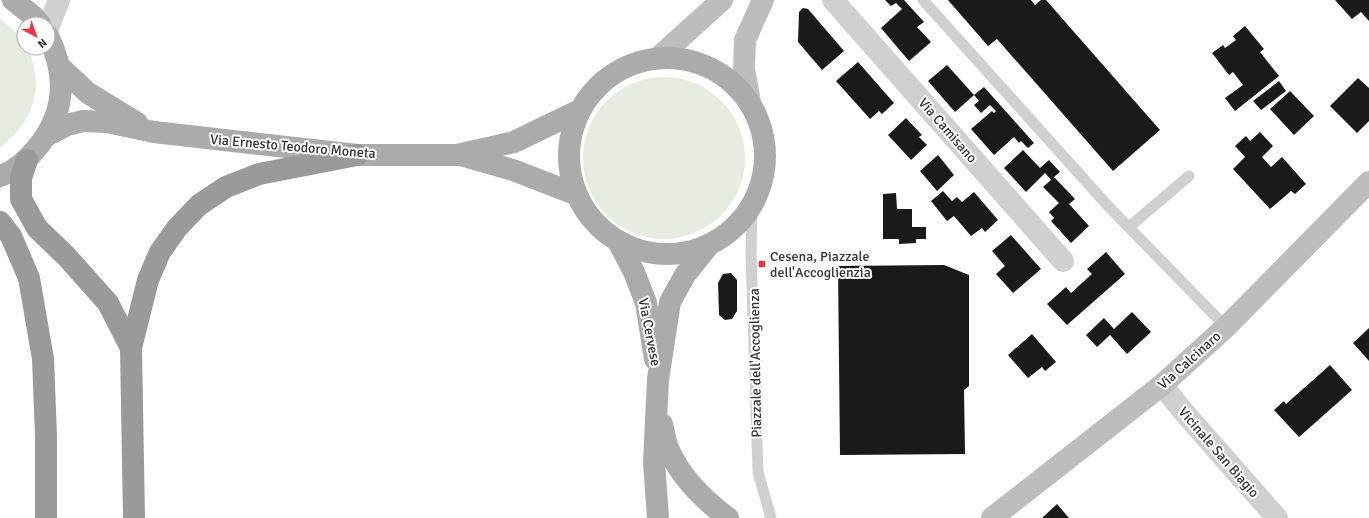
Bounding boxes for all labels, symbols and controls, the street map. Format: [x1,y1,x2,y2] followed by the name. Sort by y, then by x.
[16,16,56,56] north arrow
[35,36,49,51] text: N
[915,94,980,166] street label: Via Camisano
[209,131,376,162] street label: Via Ernesto Teodoro Moneta
[770,248,871,281] place label: Cesena, Piazzale dell'Accoglienzia
[757,259,767,269] marker: Cesena, Piazzale dell'Accoglienzia
[746,288,765,438] street label: Piazzale dell'Accoglienza
[635,296,664,368] street label: Via Cervese
[1154,328,1224,393] street label: Via Calcinaro
[1175,404,1263,501] street label: Vicinale San Biagio

